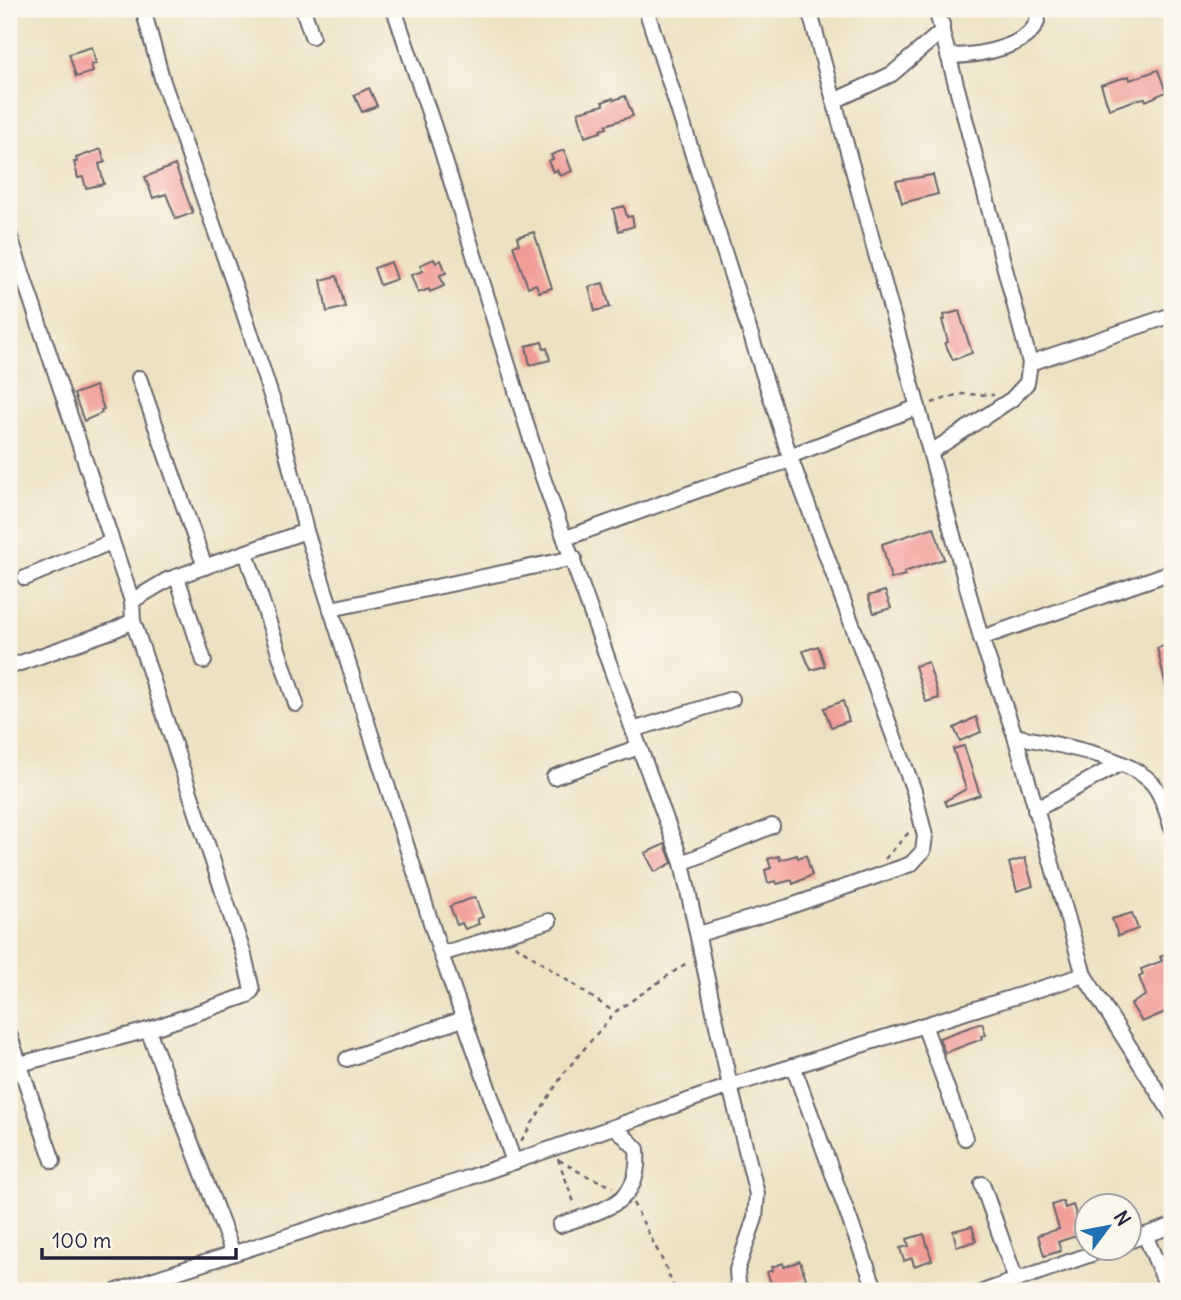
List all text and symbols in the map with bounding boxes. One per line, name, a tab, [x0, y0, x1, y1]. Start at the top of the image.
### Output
north arrow	[1072, 1192, 1142, 1262]
text: N	[1109, 1206, 1136, 1230]
scale bar	[42, 1216, 236, 1260]
text: 100 m	[52, 1227, 111, 1254]

